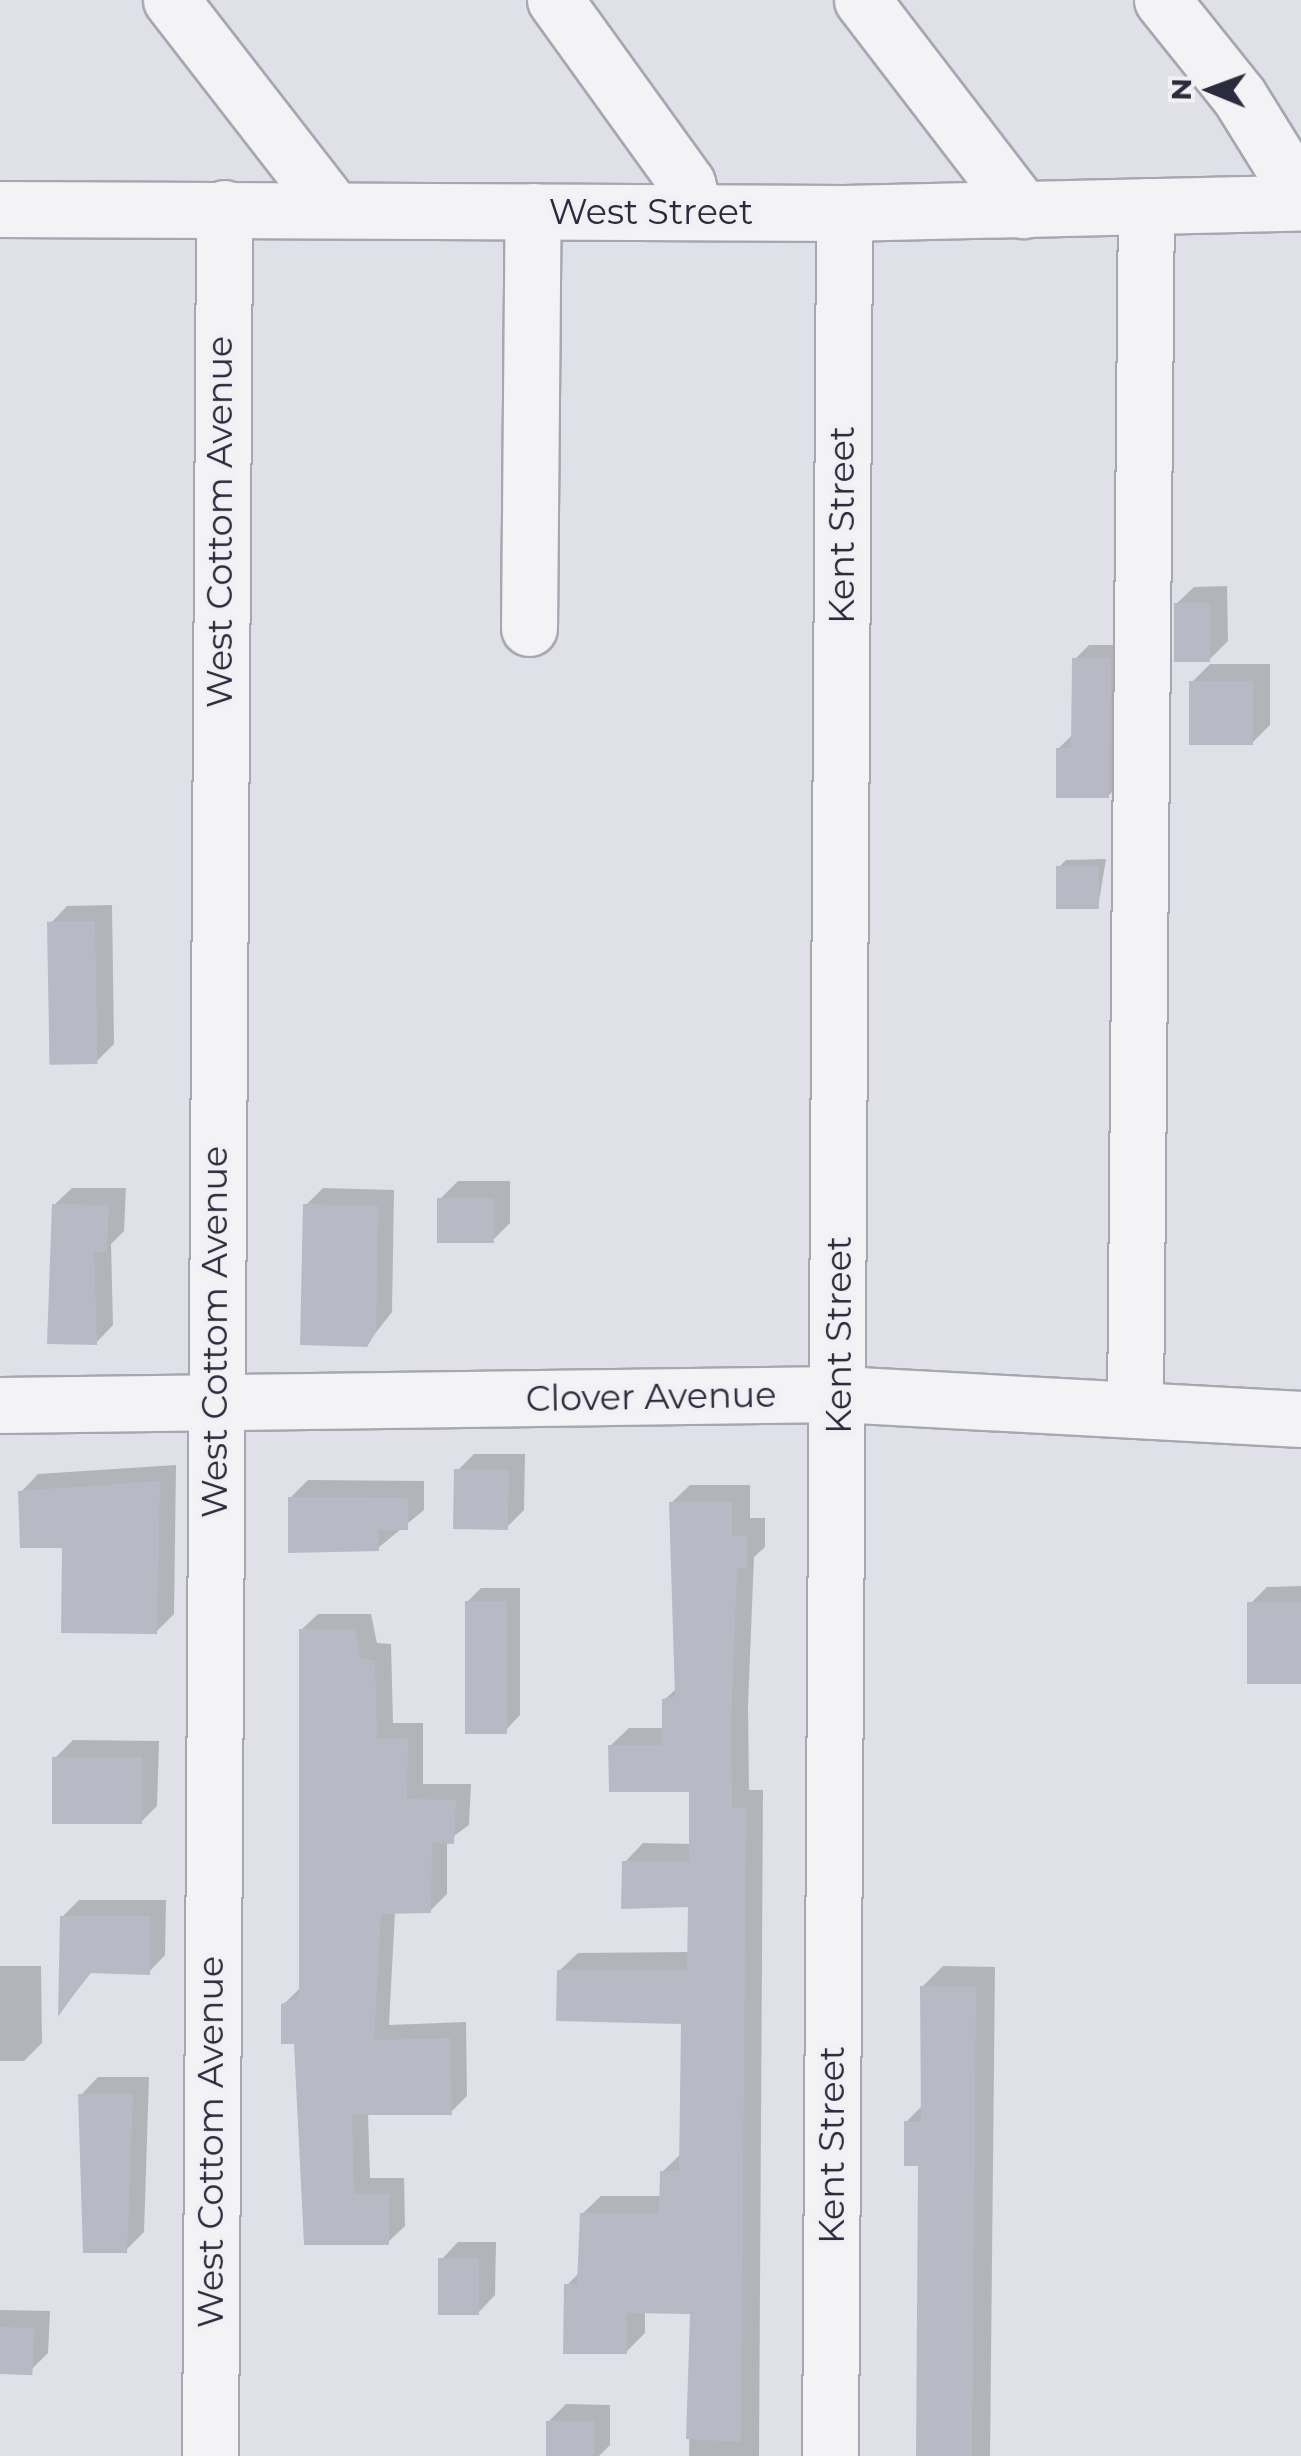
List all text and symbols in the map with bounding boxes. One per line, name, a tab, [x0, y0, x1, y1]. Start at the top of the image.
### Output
north arrow	[1161, 40, 1261, 140]
text: N	[1164, 78, 1198, 101]
street label: West Street	[549, 191, 753, 233]
street label: West Cottom Avenue	[199, 336, 241, 708]
street label: Kent Street	[821, 426, 863, 624]
street label: West Cottom Avenue	[194, 1146, 236, 1518]
street label: Kent Street	[818, 1236, 860, 1434]
street label: Clover Avenue	[525, 1374, 777, 1420]
street label: West Cottom Avenue	[190, 1956, 232, 2328]
street label: Kent Street	[811, 2046, 853, 2244]

